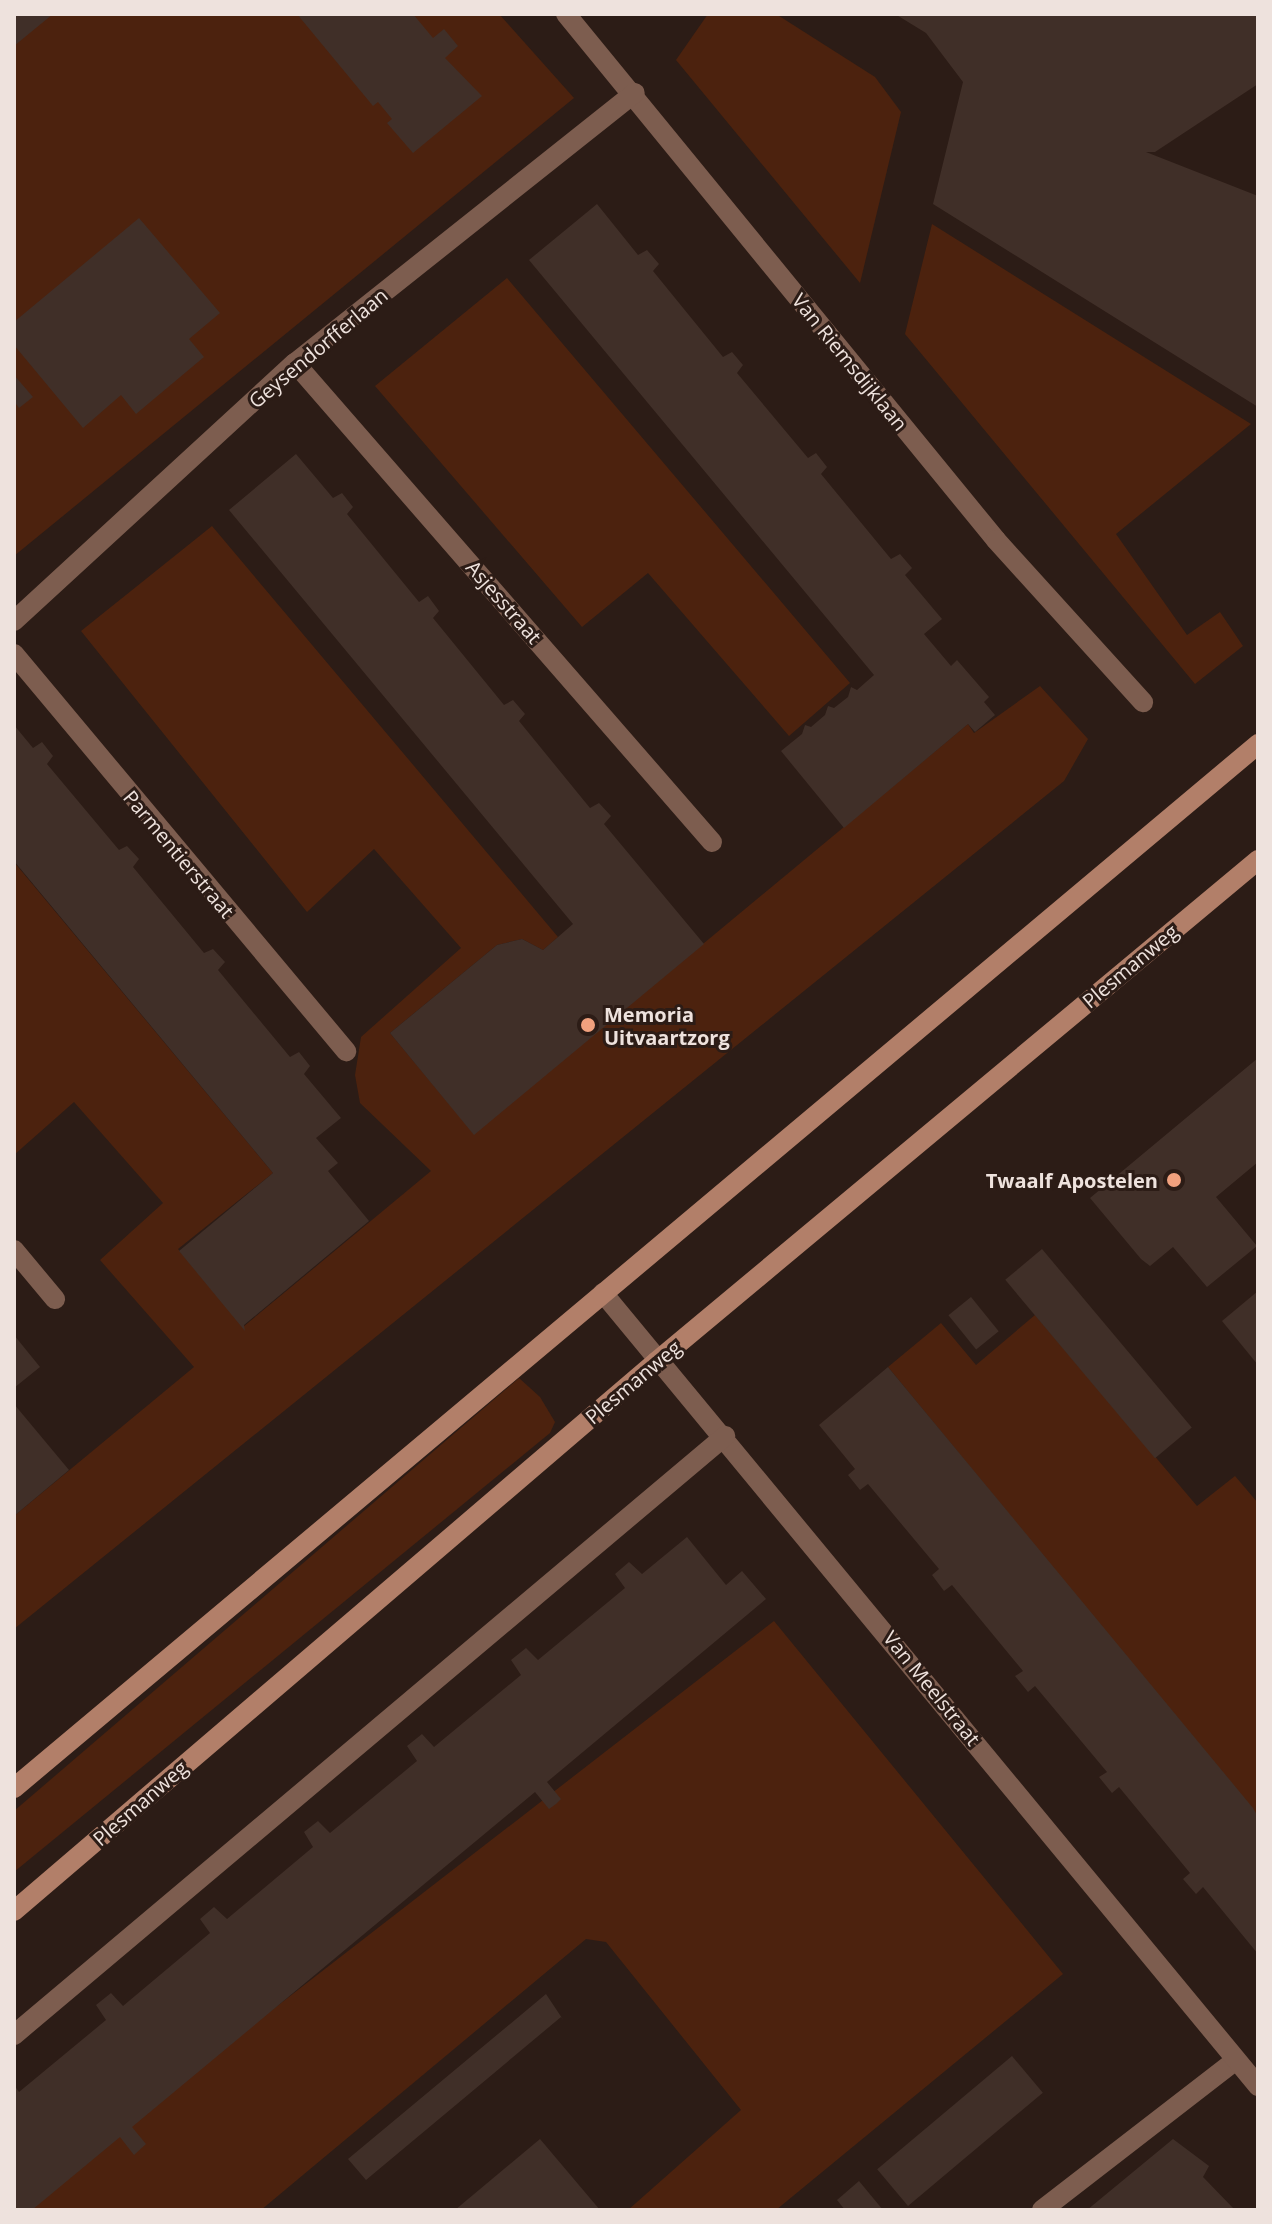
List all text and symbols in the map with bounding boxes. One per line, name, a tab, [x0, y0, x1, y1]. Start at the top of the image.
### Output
street label: Geysendorfferlaan	[244, 283, 392, 413]
street label: Van Riemsdijklaan	[787, 289, 913, 435]
street label: Asjesstraat	[461, 556, 547, 648]
street label: Parmentierstraat	[119, 785, 239, 923]
street label: Plesmanweg	[1077, 919, 1183, 1013]
place label: Memoria Uitvaartzorg	[604, 1002, 730, 1049]
marker: Memoria Uitvaartzorg	[579, 1016, 597, 1034]
place label: Twaalf Apostelen	[986, 1168, 1158, 1192]
marker: Twaalf Apostelen	[1165, 1171, 1183, 1189]
street label: Plesmanweg	[580, 1335, 686, 1429]
street label: Van Meelstraat	[879, 1626, 985, 1750]
street label: Plesmanweg	[88, 1755, 192, 1851]

